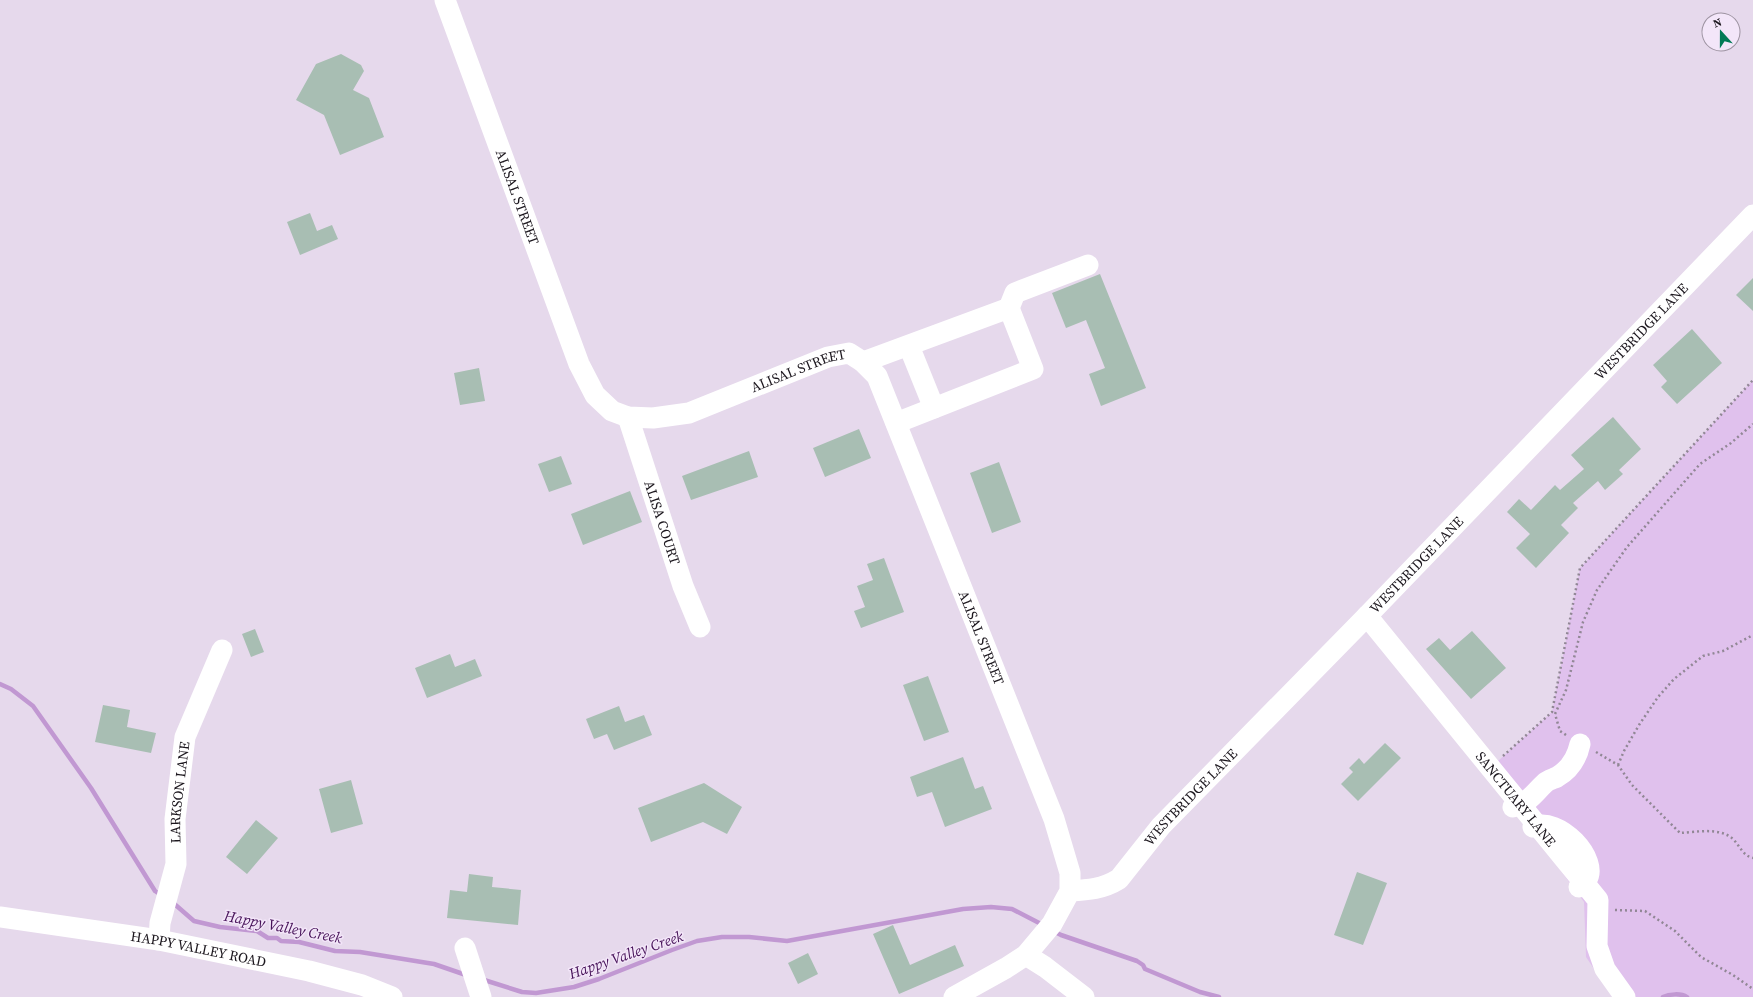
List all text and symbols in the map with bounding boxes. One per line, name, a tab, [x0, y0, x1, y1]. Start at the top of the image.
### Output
north arrow	[1701, 12, 1741, 52]
text: N	[1711, 15, 1724, 32]
street label: ALISAL STREET	[491, 147, 544, 248]
street label: WESTBRIDGE LANE	[1590, 278, 1692, 384]
street label: ALISAL STREET	[748, 344, 848, 397]
street label: ALISA COURT	[639, 478, 686, 568]
street label: WESTBRIDGE LANE	[1365, 512, 1468, 618]
street label: ALISAL STREET	[954, 587, 1010, 688]
street label: LARKSON LANE	[165, 740, 194, 844]
street label: WESTBRIDGE LANE	[1139, 744, 1242, 850]
street label: SANCTUARY LANE	[1471, 747, 1561, 851]
water label: Happy Valley Creek	[221, 905, 345, 948]
water label: Happy Valley Creek	[565, 925, 687, 984]
street label: HAPPY VALLEY ROAD	[129, 926, 268, 972]

